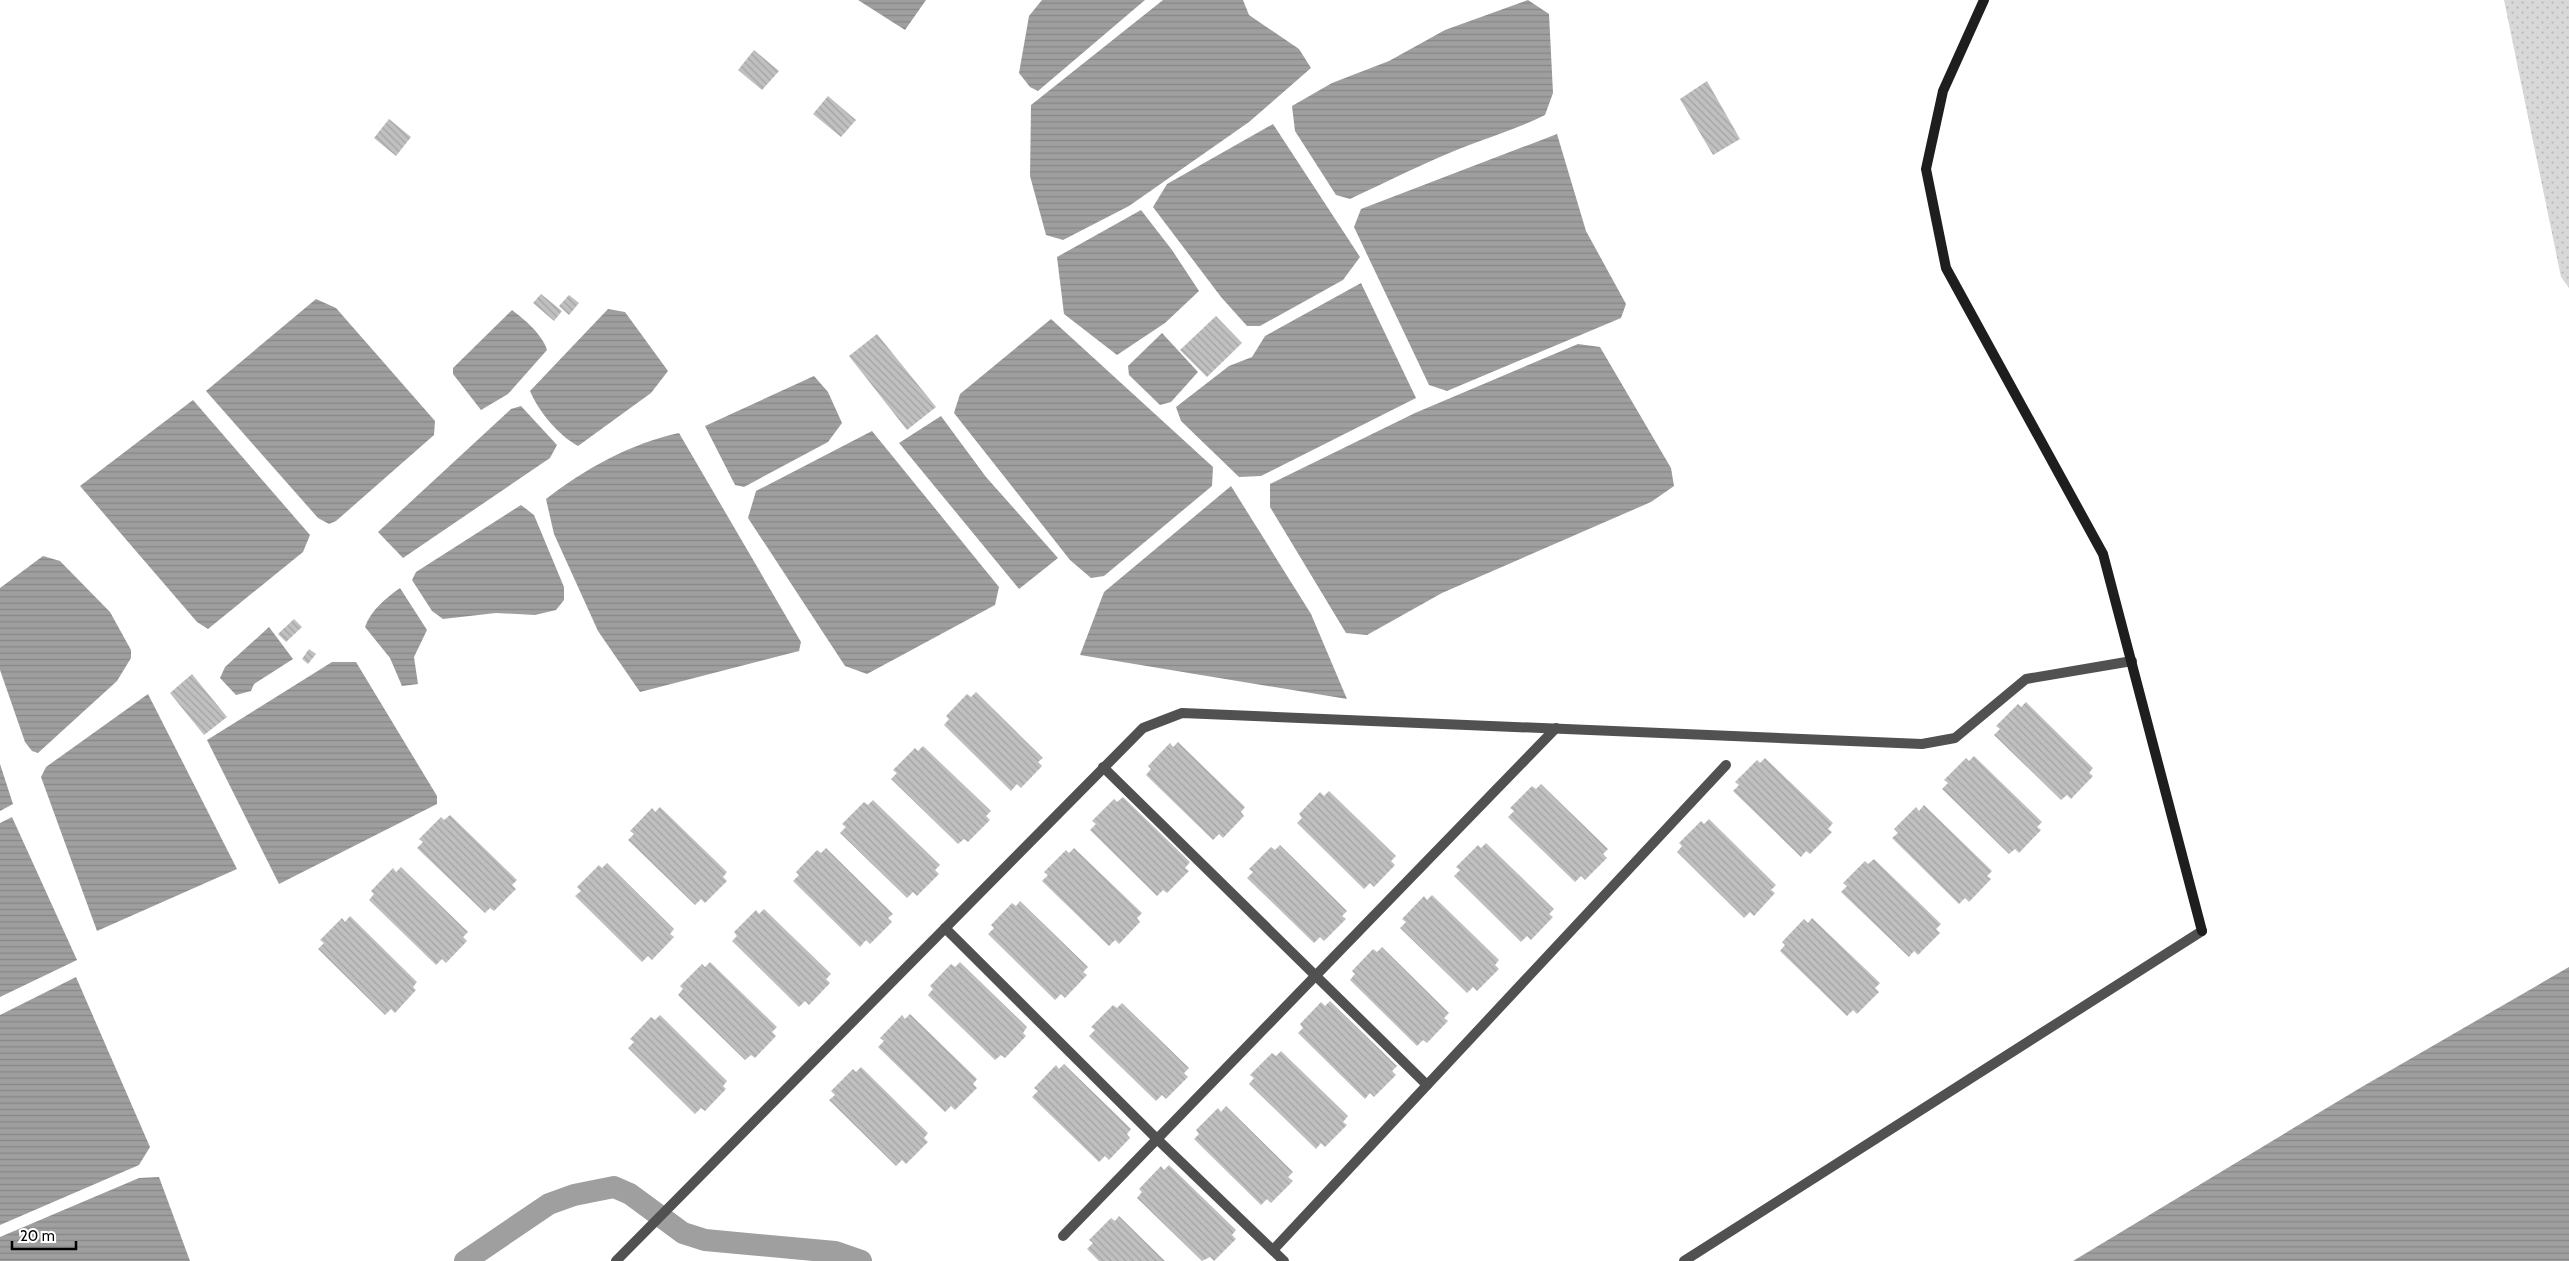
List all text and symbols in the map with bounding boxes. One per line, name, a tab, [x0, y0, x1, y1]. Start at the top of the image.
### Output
scale bar	[12, 1218, 76, 1250]
text: 20 m	[20, 1227, 55, 1245]

